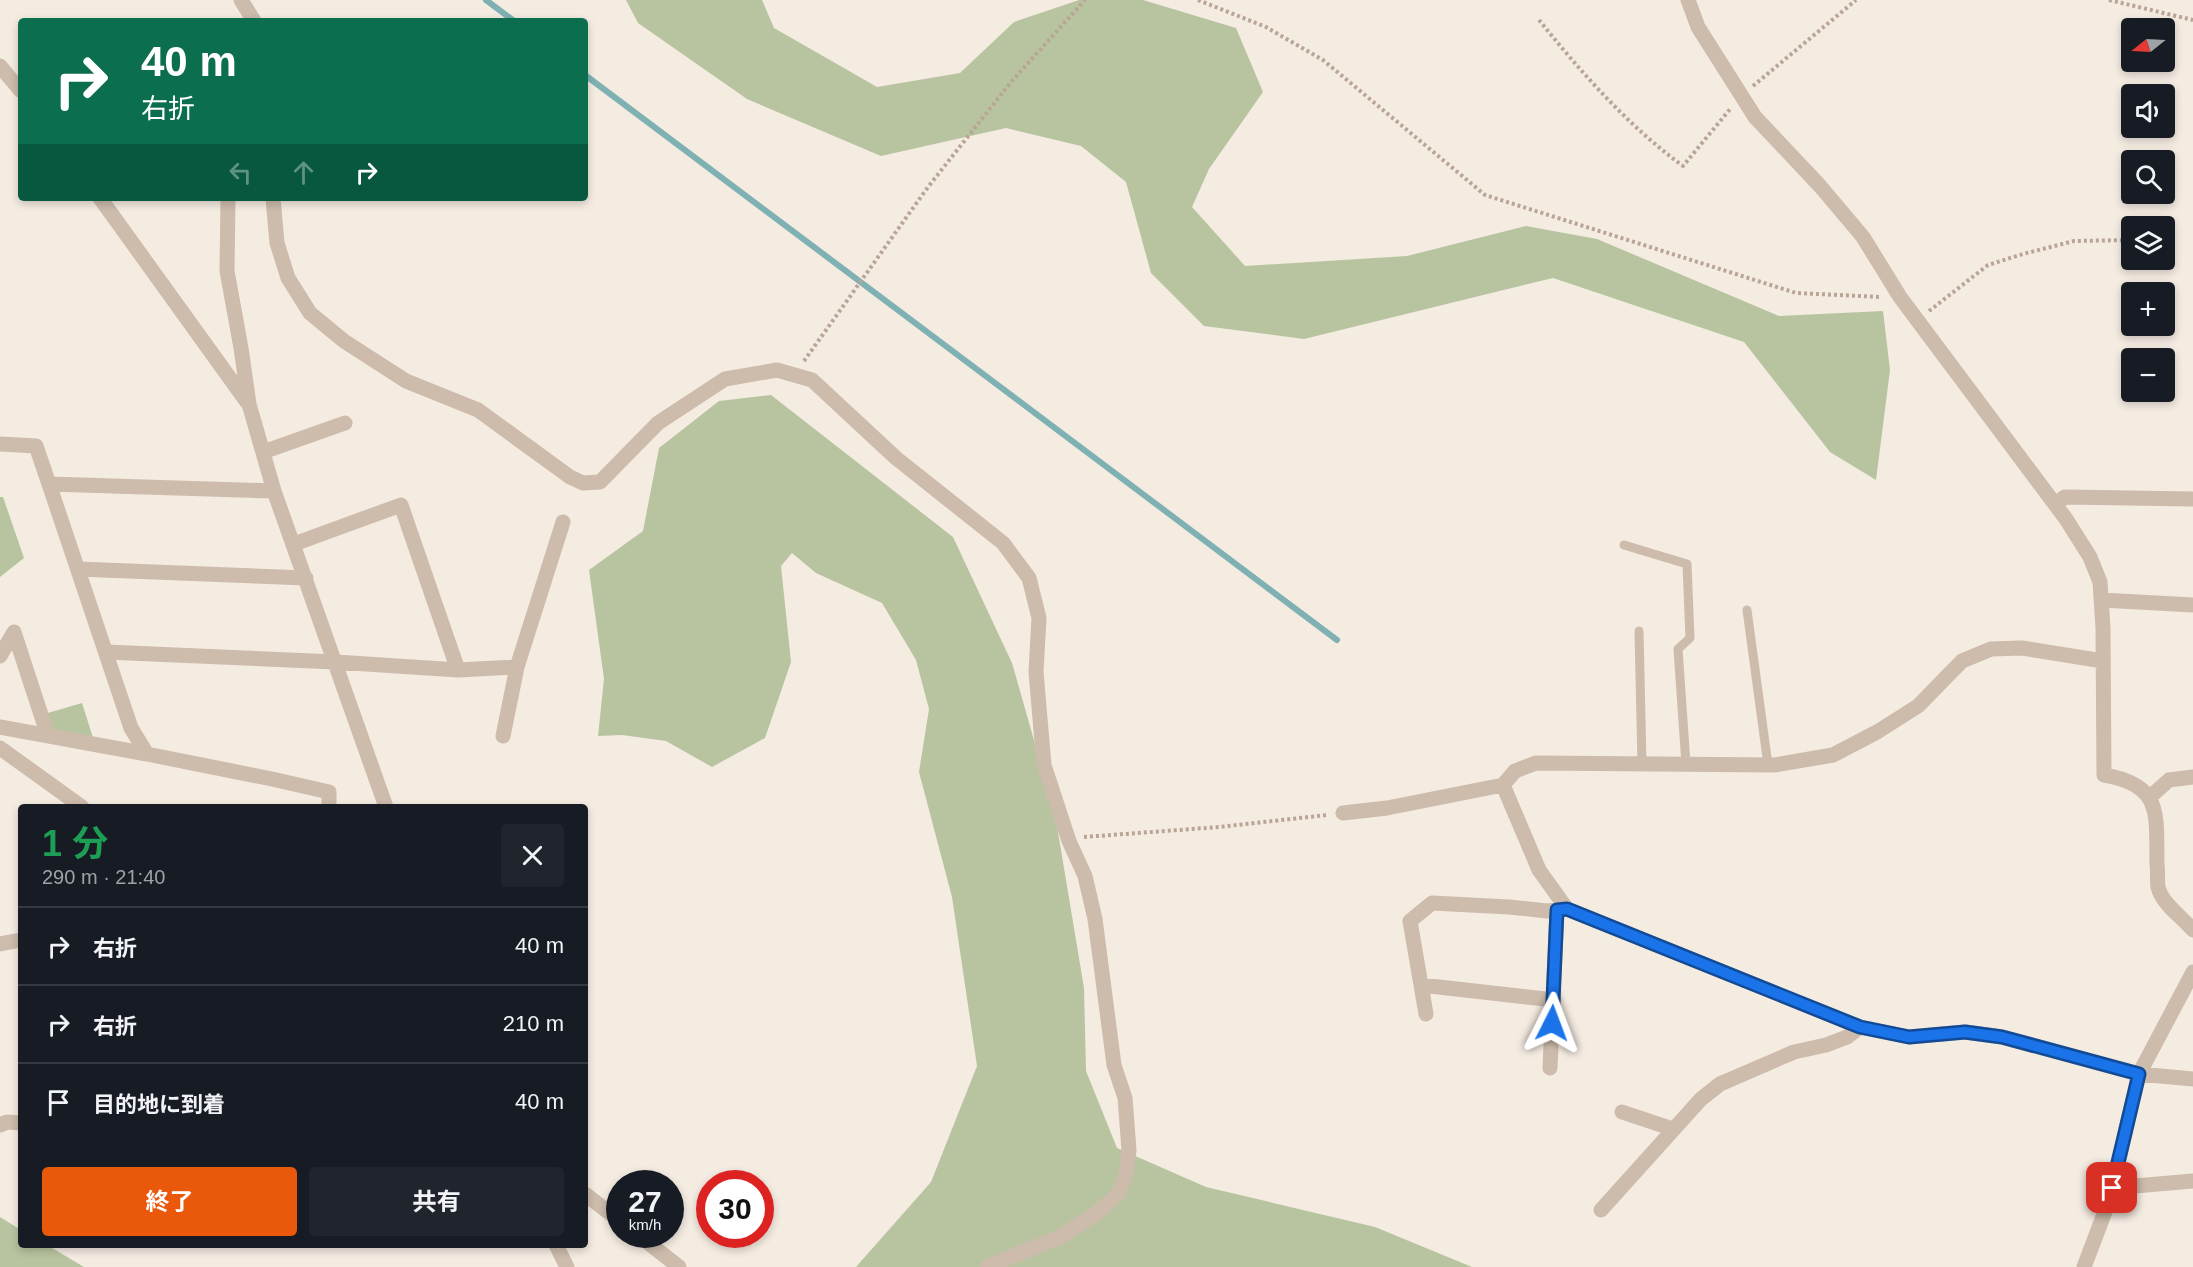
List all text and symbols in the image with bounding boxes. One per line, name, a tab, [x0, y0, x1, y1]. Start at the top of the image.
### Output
north arrow	[2121, 18, 2175, 72]
map controls	[2121, 18, 2175, 402]
text: 40 m	[141, 38, 237, 85]
icon: right	[42, 42, 120, 120]
button: sound	[2121, 84, 2175, 138]
text: 右折	[141, 94, 195, 124]
button: search	[2121, 150, 2175, 204]
icon: left	[224, 156, 257, 189]
icon: ahead	[287, 156, 320, 189]
icon: right	[350, 156, 383, 189]
button: layers	[2121, 216, 2175, 270]
button: +	[2121, 282, 2175, 336]
button: −	[2121, 348, 2175, 402]
text: 1 分	[42, 823, 108, 864]
button: close	[501, 824, 564, 887]
text: 290 m · 21:40	[42, 866, 165, 888]
icon: right	[42, 930, 75, 963]
text: 40 m	[515, 933, 564, 958]
text: 右折	[93, 936, 137, 961]
position arrow	[1520, 991, 1584, 1055]
icon: right	[42, 1008, 75, 1041]
text: 210 m	[503, 1011, 564, 1036]
text: 右折	[93, 1014, 137, 1039]
icon: arrive	[42, 1086, 75, 1119]
text: 40 m	[515, 1089, 564, 1114]
text: 目的地に到着	[93, 1092, 225, 1117]
pin	[2086, 1162, 2137, 1213]
button: 終了	[42, 1167, 297, 1236]
button: 共有	[309, 1167, 564, 1236]
speed limit sign: 30	[696, 1170, 774, 1248]
icon: arrive	[2095, 1171, 2128, 1204]
text: 27	[628, 1185, 662, 1218]
text: km/h	[629, 1216, 661, 1233]

